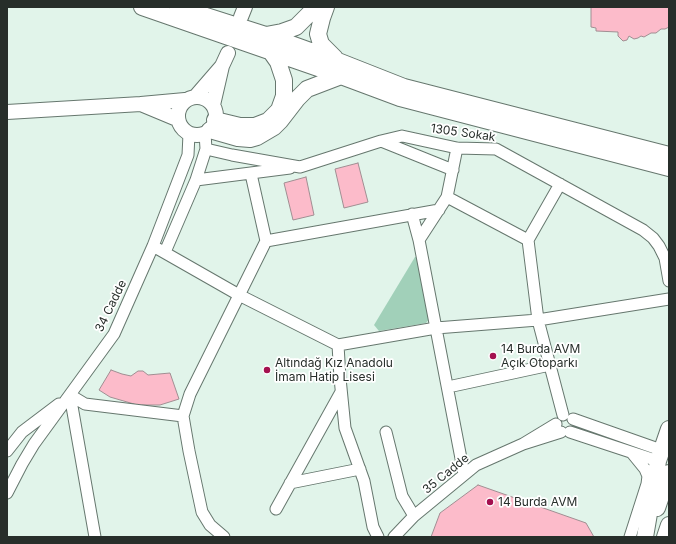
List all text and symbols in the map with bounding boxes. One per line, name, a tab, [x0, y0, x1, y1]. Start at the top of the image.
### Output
street label: 1305 Sokak	[430, 121, 496, 145]
street label: 34 Cadde	[92, 278, 130, 334]
place label: 14 Burda AVM Açık Otoparkı	[501, 342, 580, 370]
marker: 14 Burda AVM Açık Otoparkı	[488, 351, 498, 361]
place label: Altındağ Kız Anadolu İmam Hatip Lisesi	[275, 356, 393, 384]
marker: Altındağ Kız Anadolu İmam Hatip Lisesi	[262, 365, 272, 375]
street label: 35 Cadde	[420, 451, 472, 497]
place label: 14 Burda AVM	[498, 495, 577, 509]
marker: 14 Burda AVM	[485, 497, 495, 507]

